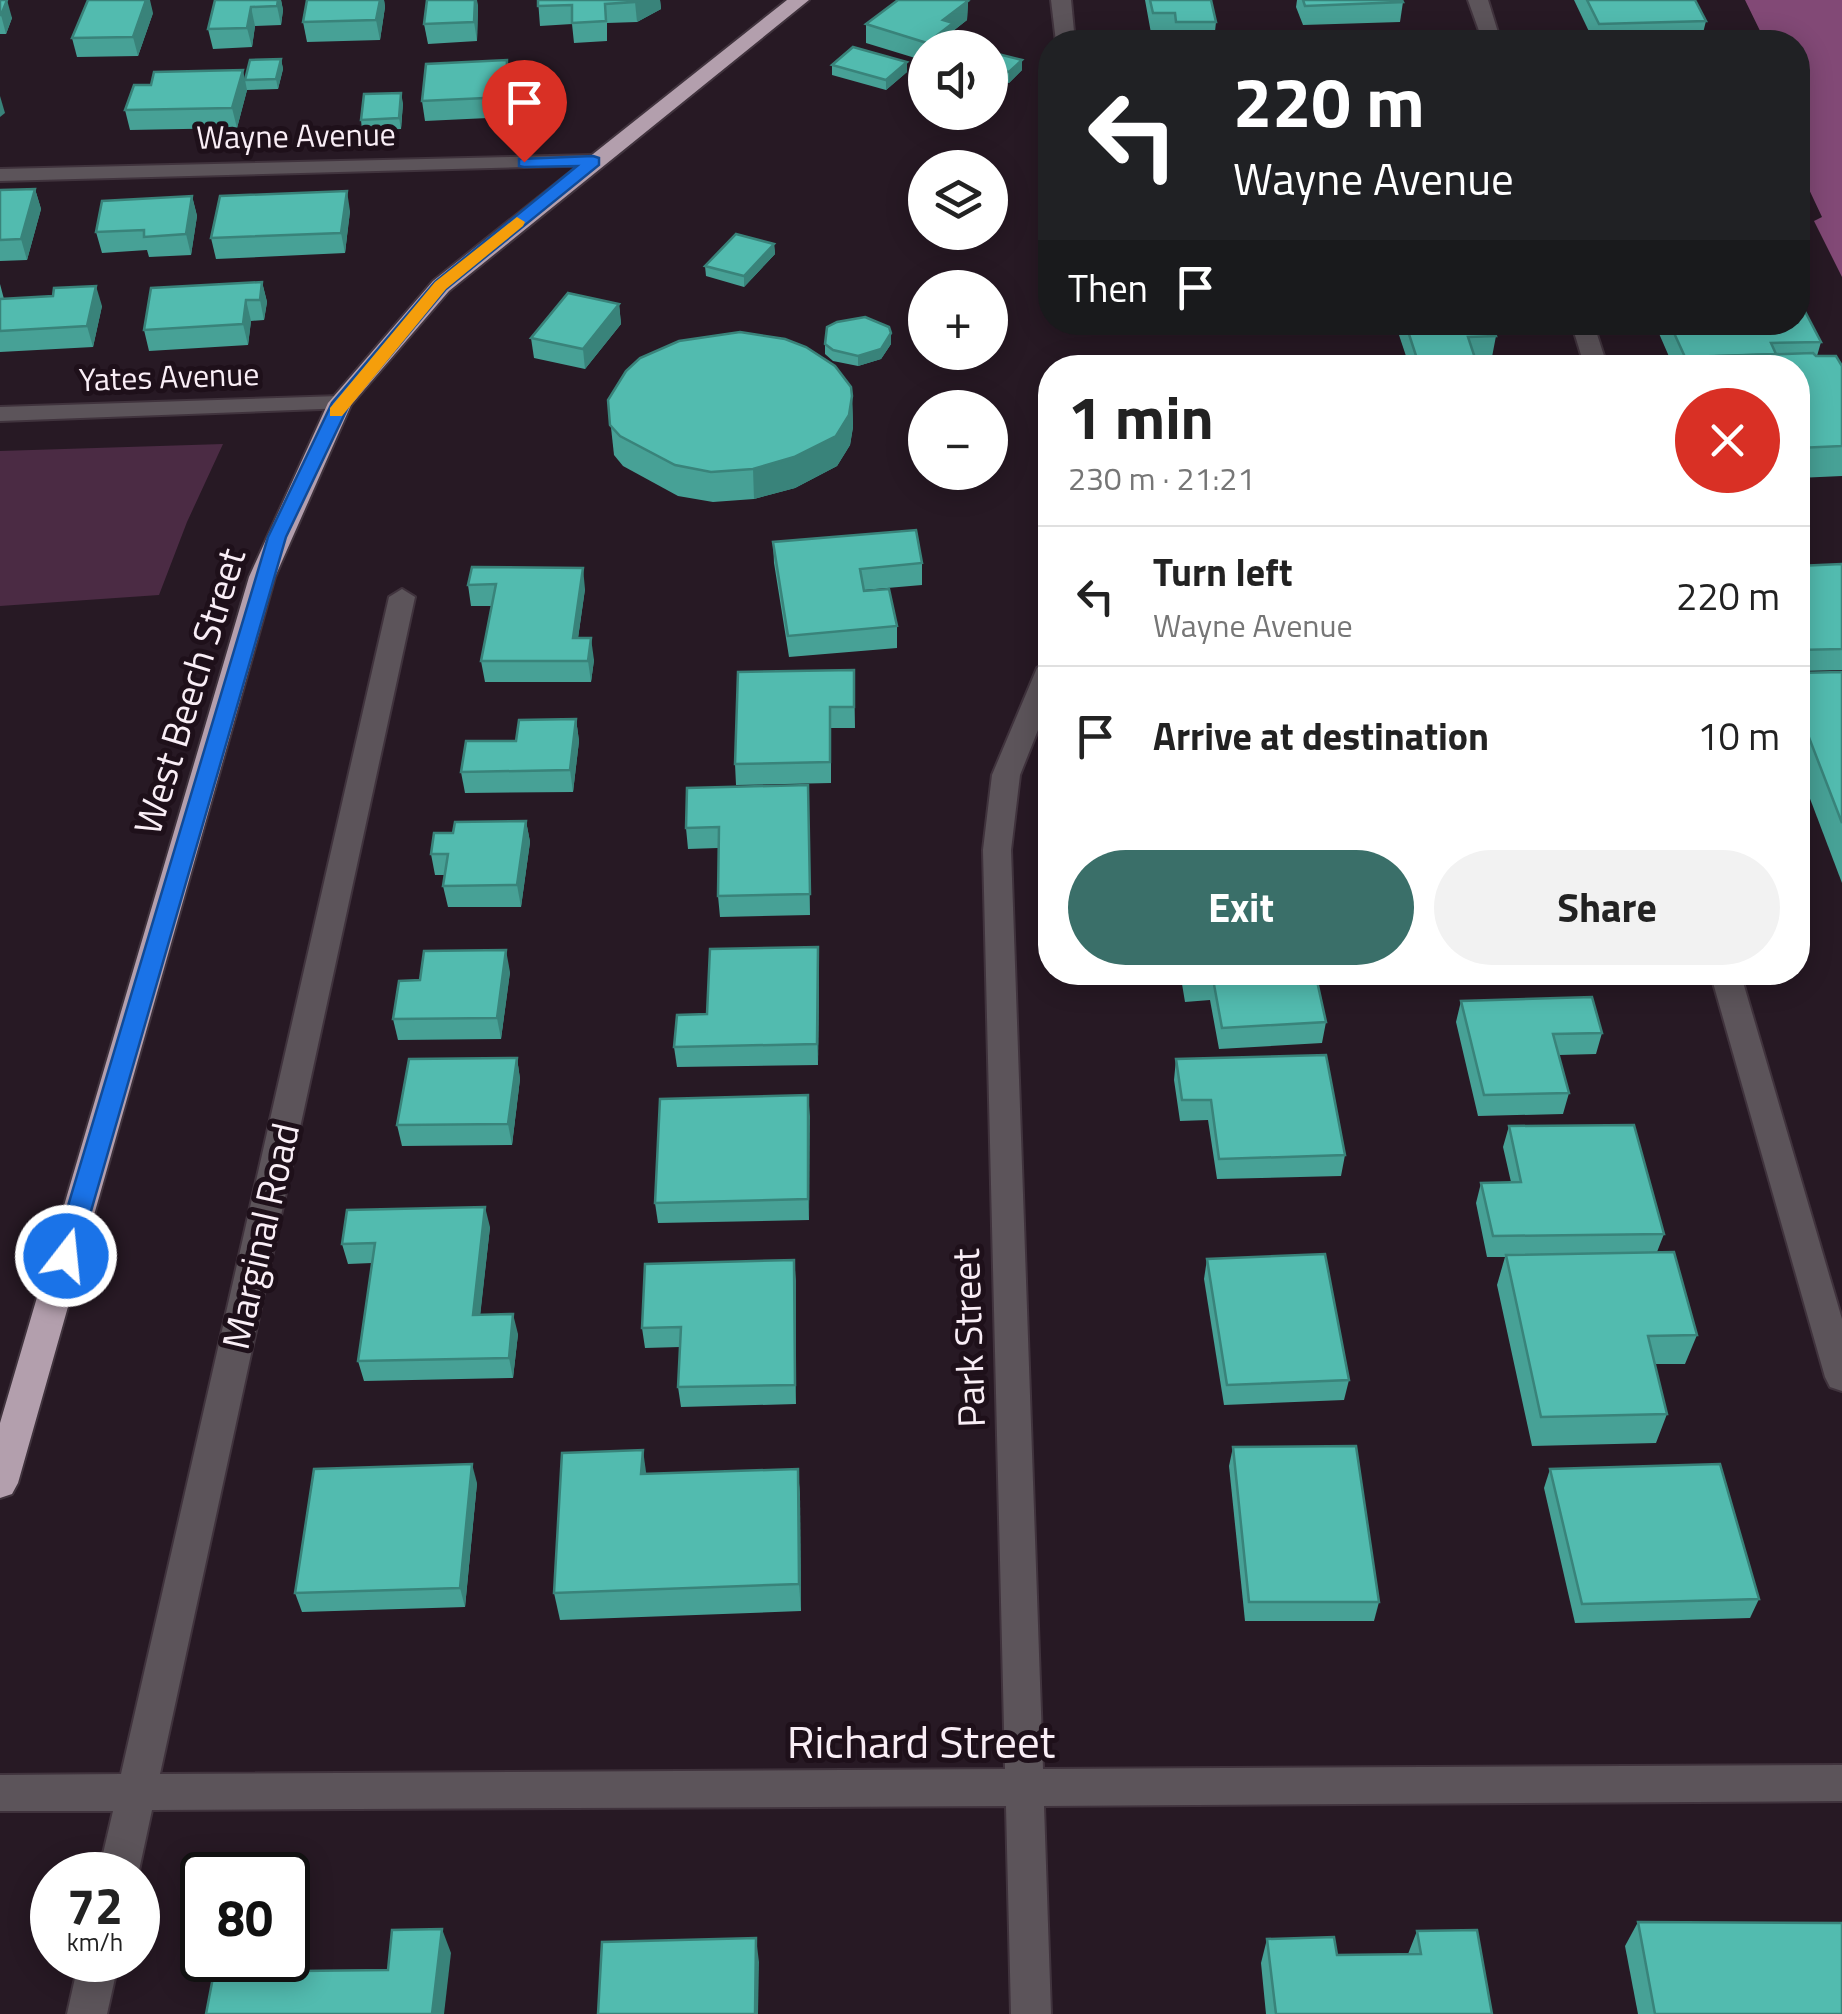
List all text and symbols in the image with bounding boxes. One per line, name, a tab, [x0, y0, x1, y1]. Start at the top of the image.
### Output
map controls	[908, 30, 1008, 490]
button: sound	[908, 30, 1008, 130]
text: 220 m	[1233, 48, 1425, 154]
pin	[482, 60, 567, 163]
icon: left	[1068, 70, 1198, 200]
icon: arrive	[497, 75, 552, 130]
street label: Wayne Avenue	[196, 109, 396, 161]
text: Wayne Avenue	[1233, 144, 1514, 212]
button: layers	[908, 150, 1008, 250]
text: Then	[1068, 259, 1148, 317]
icon: arrive	[1168, 260, 1223, 315]
button: +	[908, 270, 1008, 370]
street label: Yates Avenue	[78, 349, 260, 403]
text: 1 min	[1068, 371, 1214, 462]
button: close	[1675, 388, 1780, 493]
button: −	[908, 390, 1008, 490]
text: 230 m · 21:21	[1068, 454, 1255, 502]
street label: West Beech Street	[118, 541, 260, 841]
text: Turn left	[1153, 543, 1293, 601]
text: 220 m	[1676, 567, 1780, 625]
icon: left	[1068, 569, 1123, 624]
text: Wayne Avenue	[1153, 601, 1353, 649]
text: Arrive at destination	[1153, 707, 1489, 765]
text: 10 m	[1697, 707, 1780, 765]
icon: arrive	[1068, 709, 1123, 764]
button: Exit	[1068, 850, 1414, 965]
button: Share	[1434, 850, 1780, 965]
street label: Marginal Road	[206, 1117, 314, 1355]
position arrow	[14, 1204, 118, 1308]
street label: Park Street	[936, 1248, 1000, 1428]
street label: Richard Street	[787, 1707, 1056, 1775]
speed limit sign: 80	[180, 1852, 310, 1982]
text: 72	[67, 1867, 123, 1943]
text: km/h	[67, 1923, 123, 1961]

